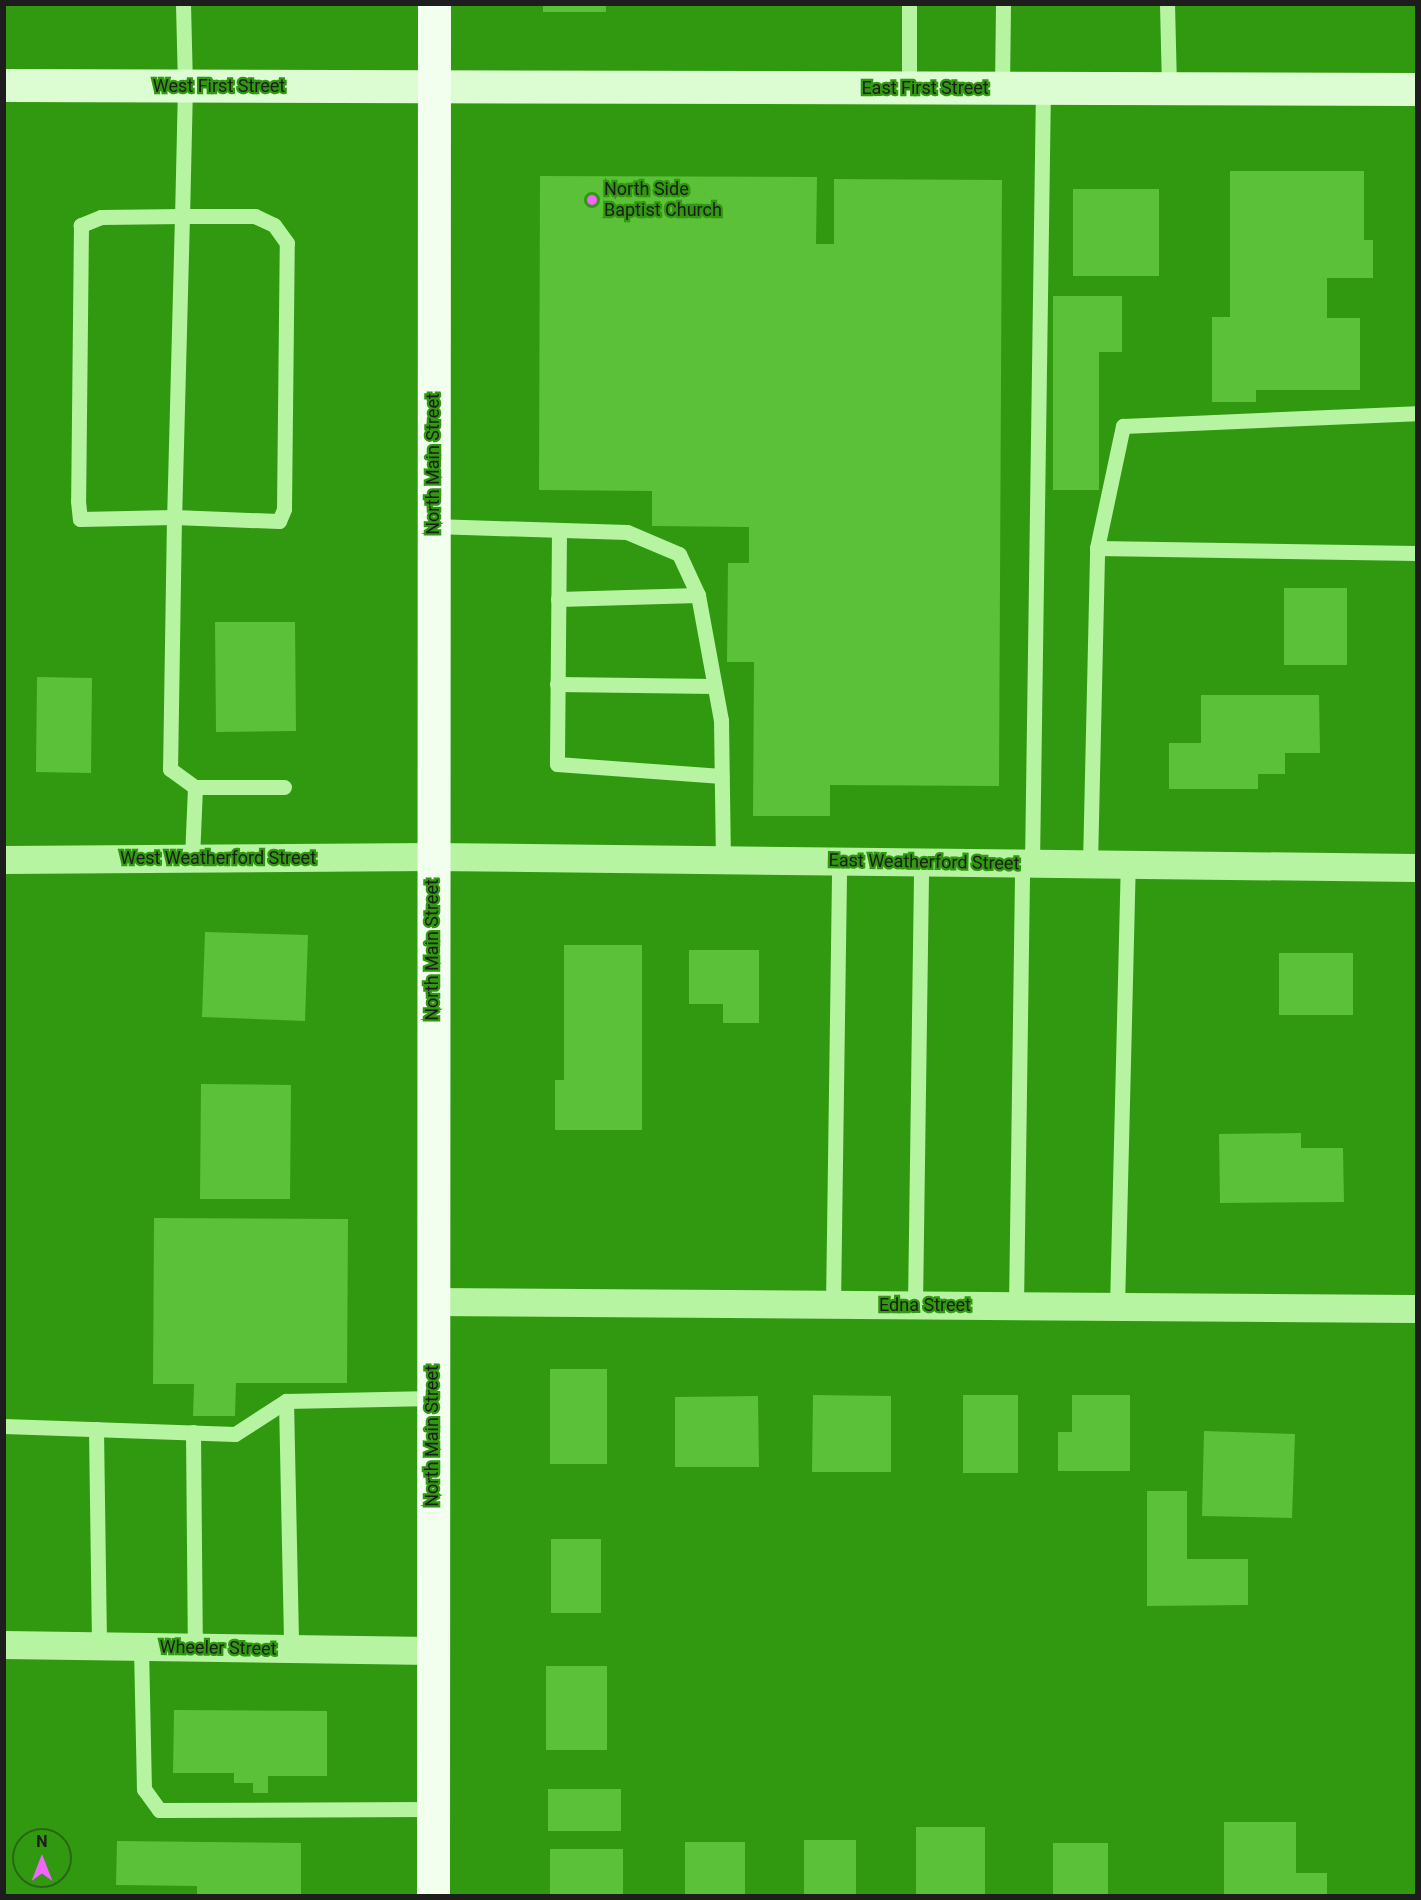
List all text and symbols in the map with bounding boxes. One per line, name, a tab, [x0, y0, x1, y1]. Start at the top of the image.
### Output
street label: West First Street	[153, 75, 285, 97]
street label: East First Street	[861, 77, 989, 99]
place label: North Side Baptist Church	[604, 179, 722, 222]
marker: North Side Baptist Church	[585, 193, 599, 207]
street label: North Main Street	[422, 393, 444, 535]
street label: West Weatherford Street	[120, 847, 316, 869]
street label: East Weatherford Street	[828, 850, 1020, 874]
street label: North Main Street	[421, 879, 443, 1021]
street label: Edna Street	[879, 1294, 971, 1316]
street label: North Main Street	[421, 1365, 443, 1507]
street label: Wheeler Street	[159, 1636, 277, 1660]
north arrow	[12, 1828, 72, 1888]
text: N	[36, 1832, 48, 1851]

